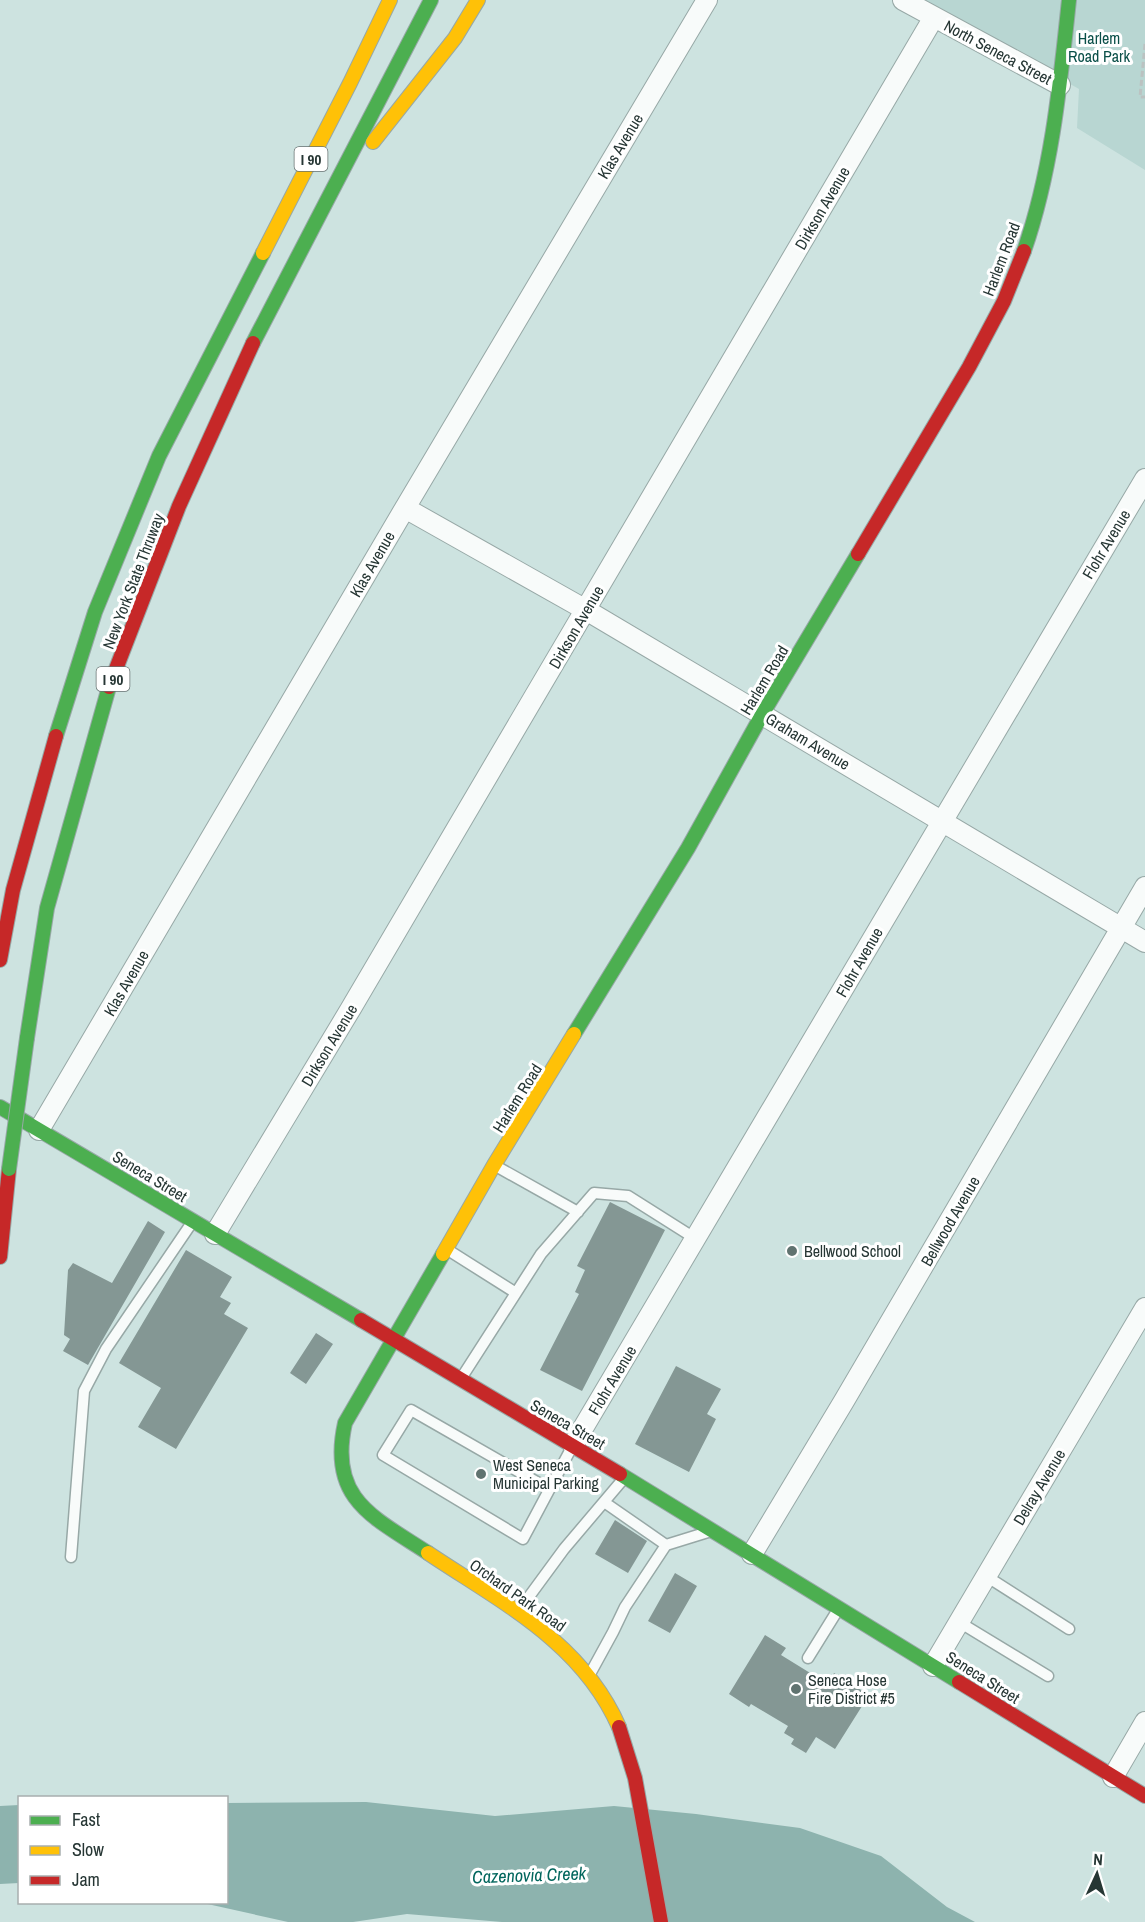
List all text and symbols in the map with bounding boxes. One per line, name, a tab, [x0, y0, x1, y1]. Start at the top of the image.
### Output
street label: North Seneca Street	[940, 14, 1056, 90]
park label: Harlem Road Park	[1068, 27, 1130, 67]
street label: Klas Avenue	[592, 109, 648, 183]
road number: I 90	[294, 147, 328, 171]
street label: Dirkson Avenue	[789, 162, 855, 254]
street label: Harlem Road	[977, 219, 1025, 299]
street label: Flohr Avenue	[1077, 505, 1135, 583]
street label: New York State Thruway	[97, 510, 169, 652]
street label: Klas Avenue	[344, 527, 400, 601]
street label: Dirkson Avenue	[543, 581, 609, 673]
street label: Harlem Road	[735, 641, 793, 719]
road number: I 90	[96, 667, 130, 691]
street label: Graham Avenue	[762, 707, 854, 775]
street label: Flohr Avenue	[830, 923, 888, 1001]
street label: Klas Avenue	[98, 946, 154, 1020]
street label: Dirkson Avenue	[296, 1000, 362, 1090]
street label: Harlem Road	[487, 1059, 547, 1137]
street label: Seneca Street	[109, 1145, 192, 1207]
street label: Bellwood Avenue	[915, 1172, 985, 1270]
place label: Bellwood School	[804, 1240, 901, 1262]
marker: Bellwood School	[785, 1244, 799, 1258]
street label: Flohr Avenue	[583, 1341, 641, 1419]
street label: Seneca Street	[526, 1394, 610, 1454]
street label: Delray Avenue	[1008, 1445, 1070, 1529]
place label: West Seneca Municipal Parking	[493, 1454, 599, 1494]
marker: West Seneca Municipal Parking	[474, 1467, 488, 1481]
street label: Orchard Park Road	[465, 1554, 571, 1636]
street label: Seneca Street	[942, 1646, 1024, 1709]
place label: Seneca Hose Fire District #5	[808, 1669, 895, 1709]
marker: Seneca Hose Fire District #5	[789, 1682, 803, 1696]
legend	[18, 1796, 228, 1904]
text: Fast	[72, 1807, 100, 1832]
text: Slow	[72, 1837, 104, 1862]
north arrow	[1067, 1844, 1127, 1904]
text: N	[1093, 1848, 1104, 1870]
water label: Cazenovia Creek	[472, 1860, 587, 1889]
text: Jam	[72, 1867, 100, 1892]

